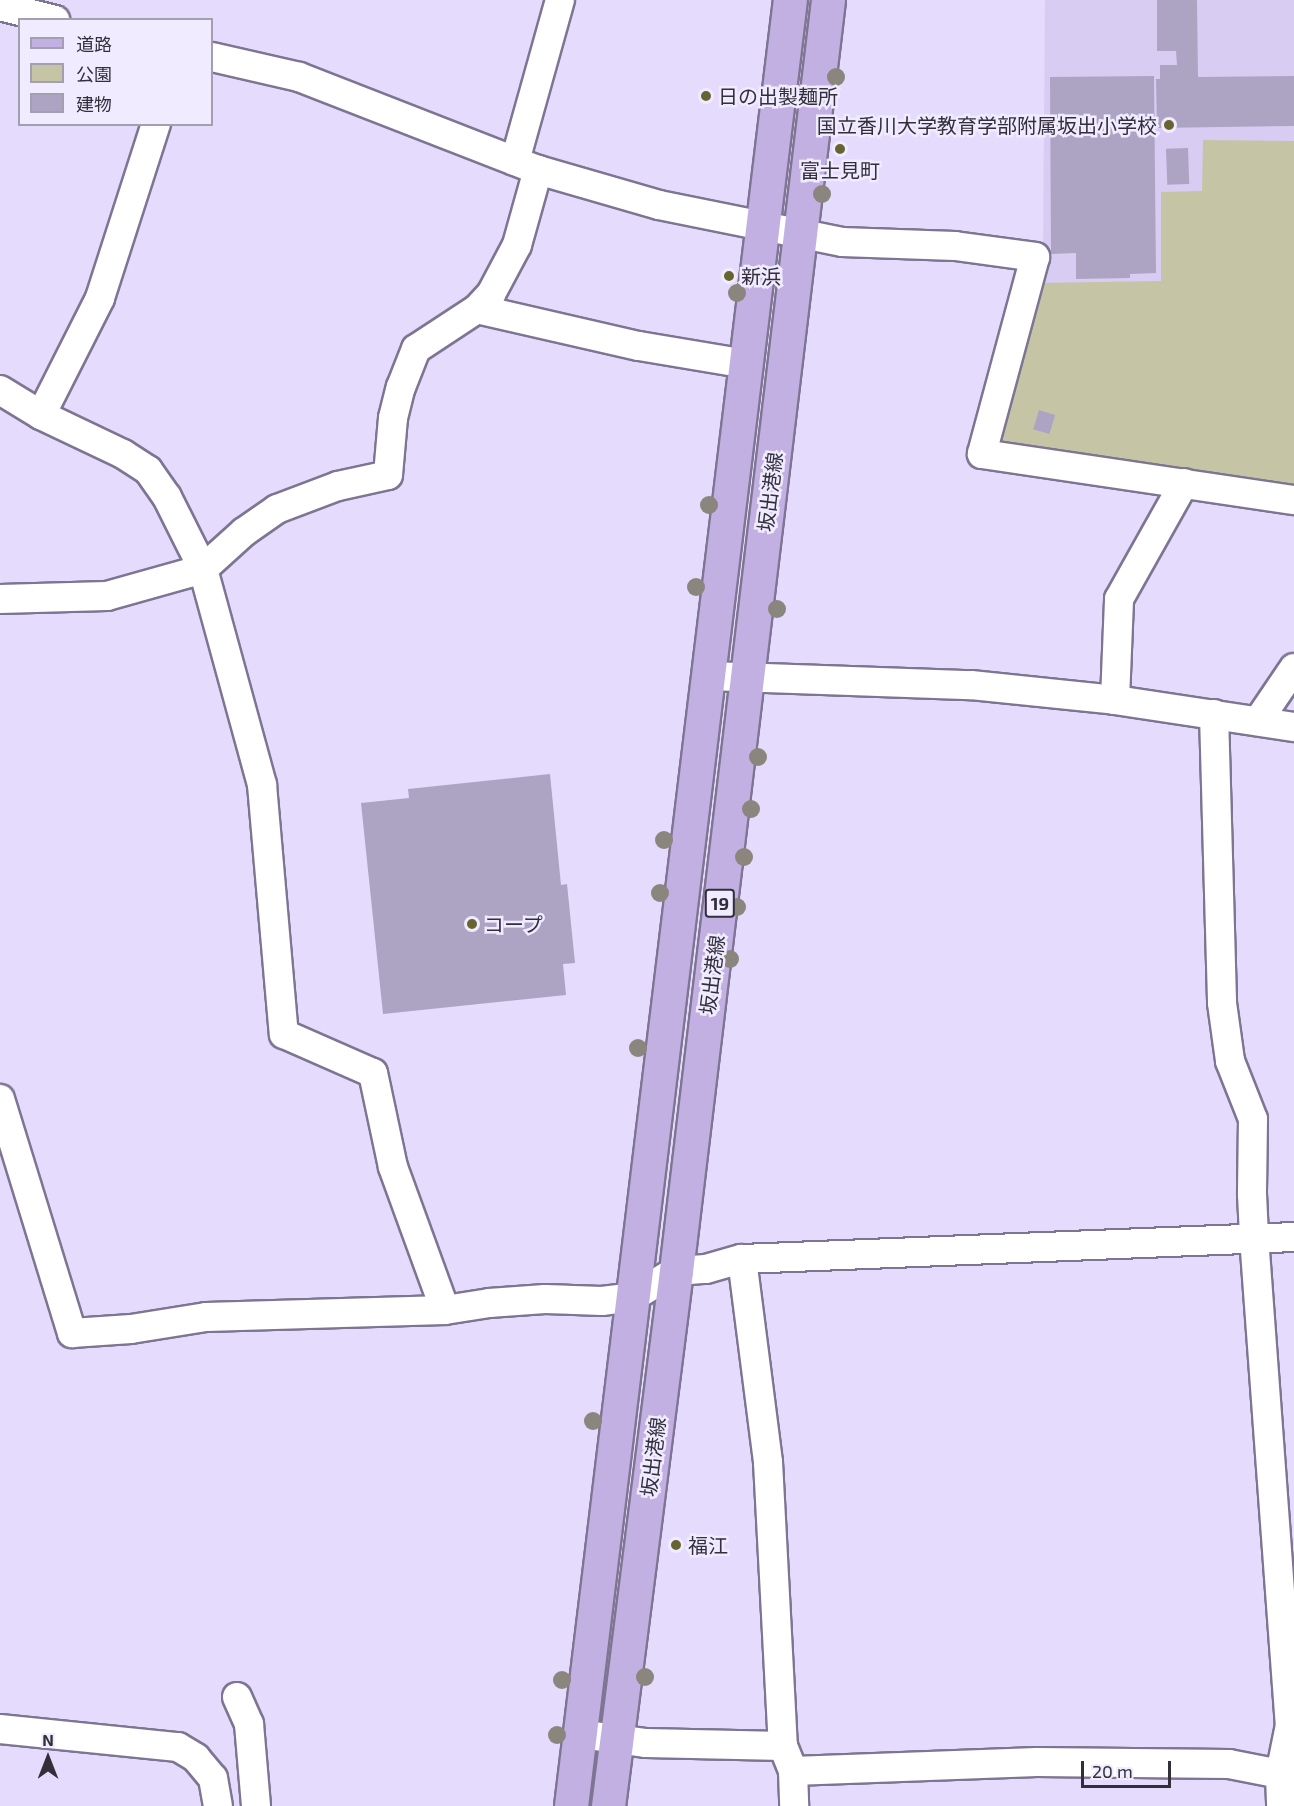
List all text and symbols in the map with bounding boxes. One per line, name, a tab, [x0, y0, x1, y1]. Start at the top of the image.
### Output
legend	[18, 18, 213, 126]
text: 道路	[76, 33, 112, 55]
text: 公園	[76, 63, 112, 85]
place label: 日の出製麺所	[718, 84, 838, 108]
marker: 日の出製麺所	[699, 89, 713, 103]
text: 建物	[76, 93, 112, 115]
place label: 国立香川大学教育学部附属坂出小学校	[817, 113, 1157, 137]
marker: 国立香川大学教育学部附属坂出小学校	[1162, 118, 1176, 132]
marker: 富士見町	[833, 142, 847, 156]
place label: 富士見町	[800, 158, 880, 182]
place label: 新浜	[741, 264, 781, 288]
marker: 新浜	[722, 269, 736, 283]
street label: 坂出港線	[753, 451, 787, 533]
road number: 19	[704, 888, 736, 918]
place label: コープ	[484, 912, 544, 936]
marker: コープ	[465, 917, 479, 931]
street label: 坂出港線	[695, 934, 729, 1016]
street label: 坂出港線	[636, 1416, 670, 1498]
place label: 福江	[688, 1533, 728, 1557]
marker: 福江	[669, 1538, 683, 1552]
north arrow	[18, 1728, 78, 1788]
text: N	[42, 1730, 54, 1749]
scale bar	[1084, 1749, 1174, 1787]
text: 20 m	[1092, 1760, 1133, 1782]

